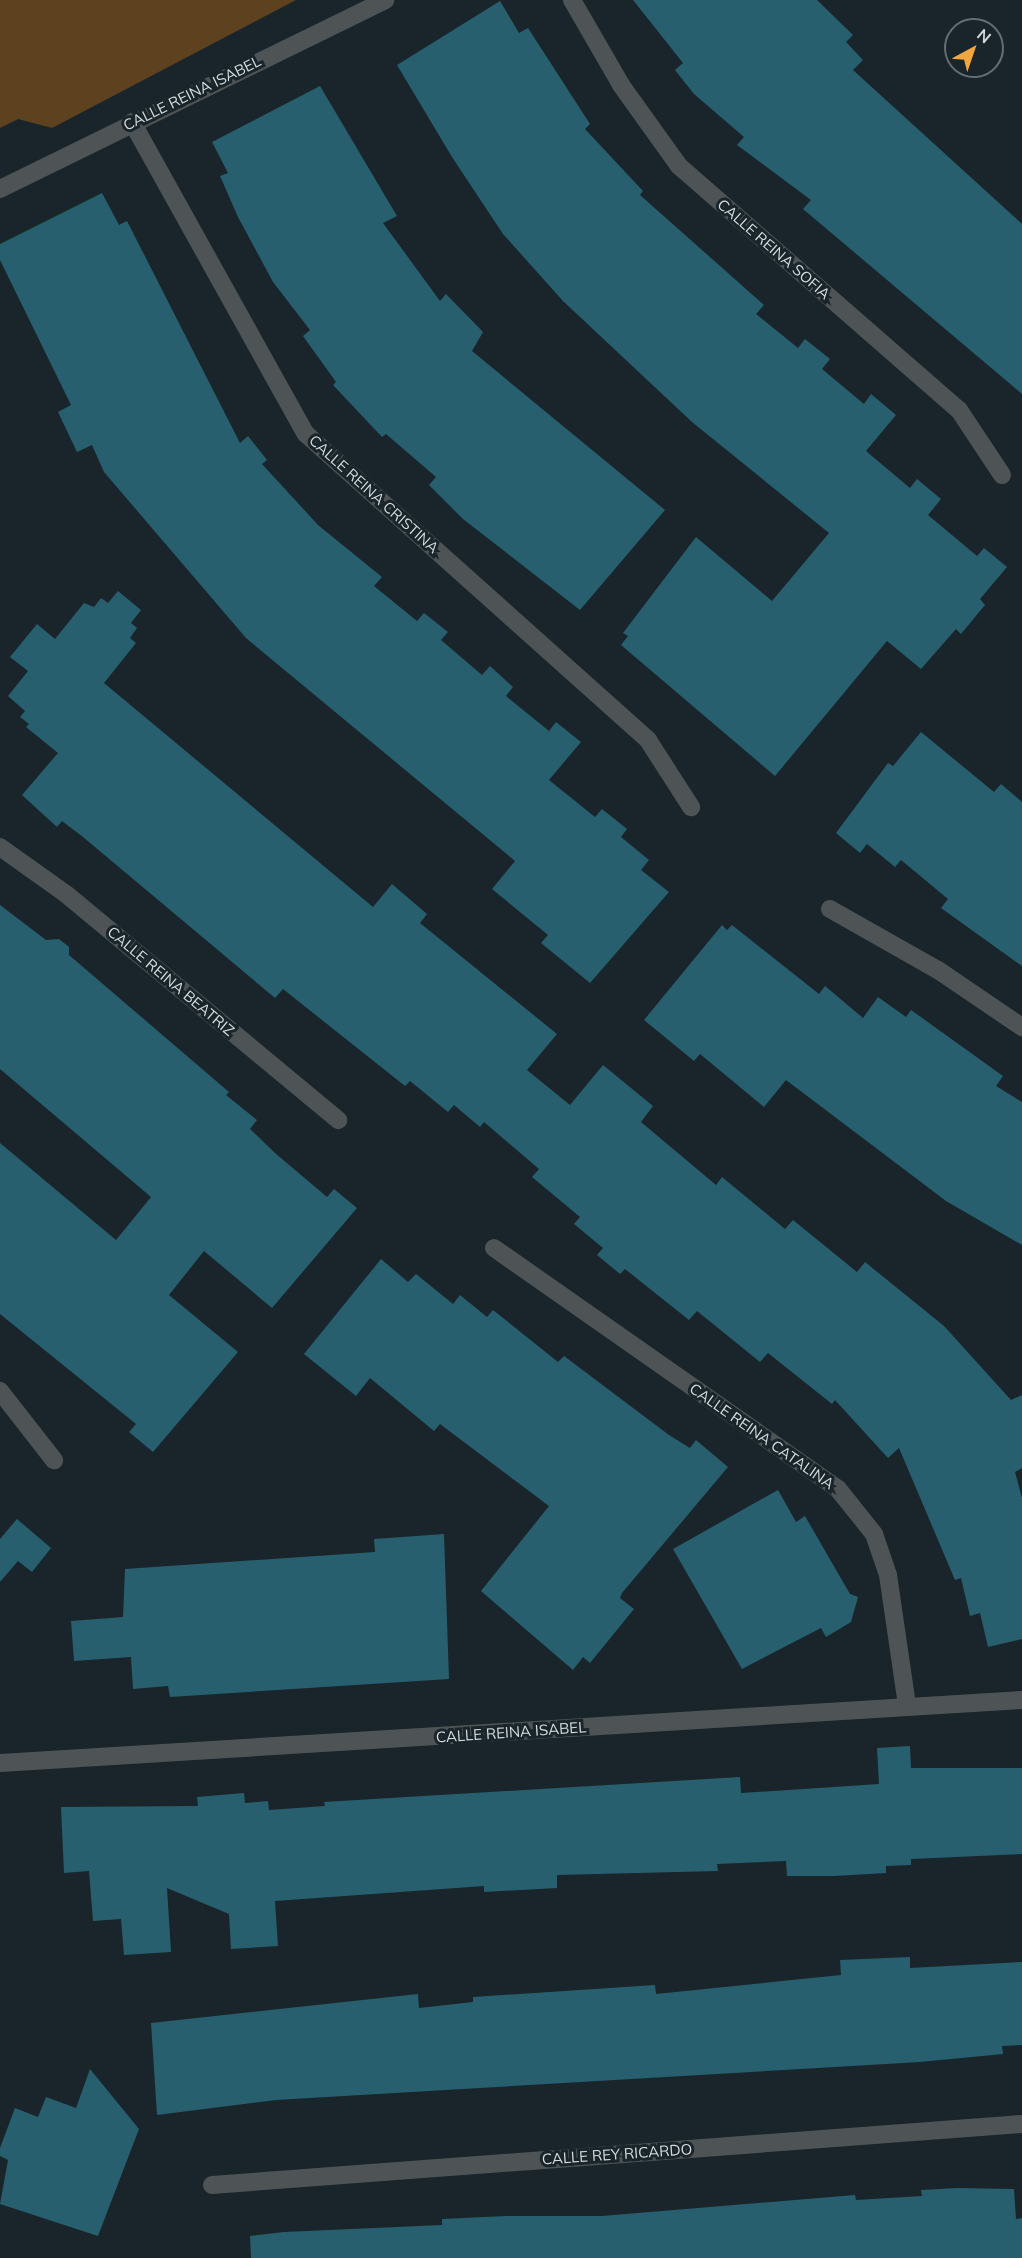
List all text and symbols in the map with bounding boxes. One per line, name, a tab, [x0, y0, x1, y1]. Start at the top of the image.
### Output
north arrow	[944, 18, 1004, 78]
text: N	[973, 24, 995, 47]
street label: CALLE REINA ISABEL	[120, 52, 264, 134]
street label: CALLE REINA SOFIA	[714, 195, 834, 303]
street label: CALLE REINA CRISTINA	[305, 431, 443, 557]
street label: CALLE REINA BEATRIZ	[104, 923, 238, 1039]
street label: CALLE REINA CATALINA	[686, 1379, 838, 1493]
street label: CALLE REINA ISABEL	[435, 1718, 587, 1746]
street label: CALLE REY RICARDO	[541, 2140, 693, 2168]

